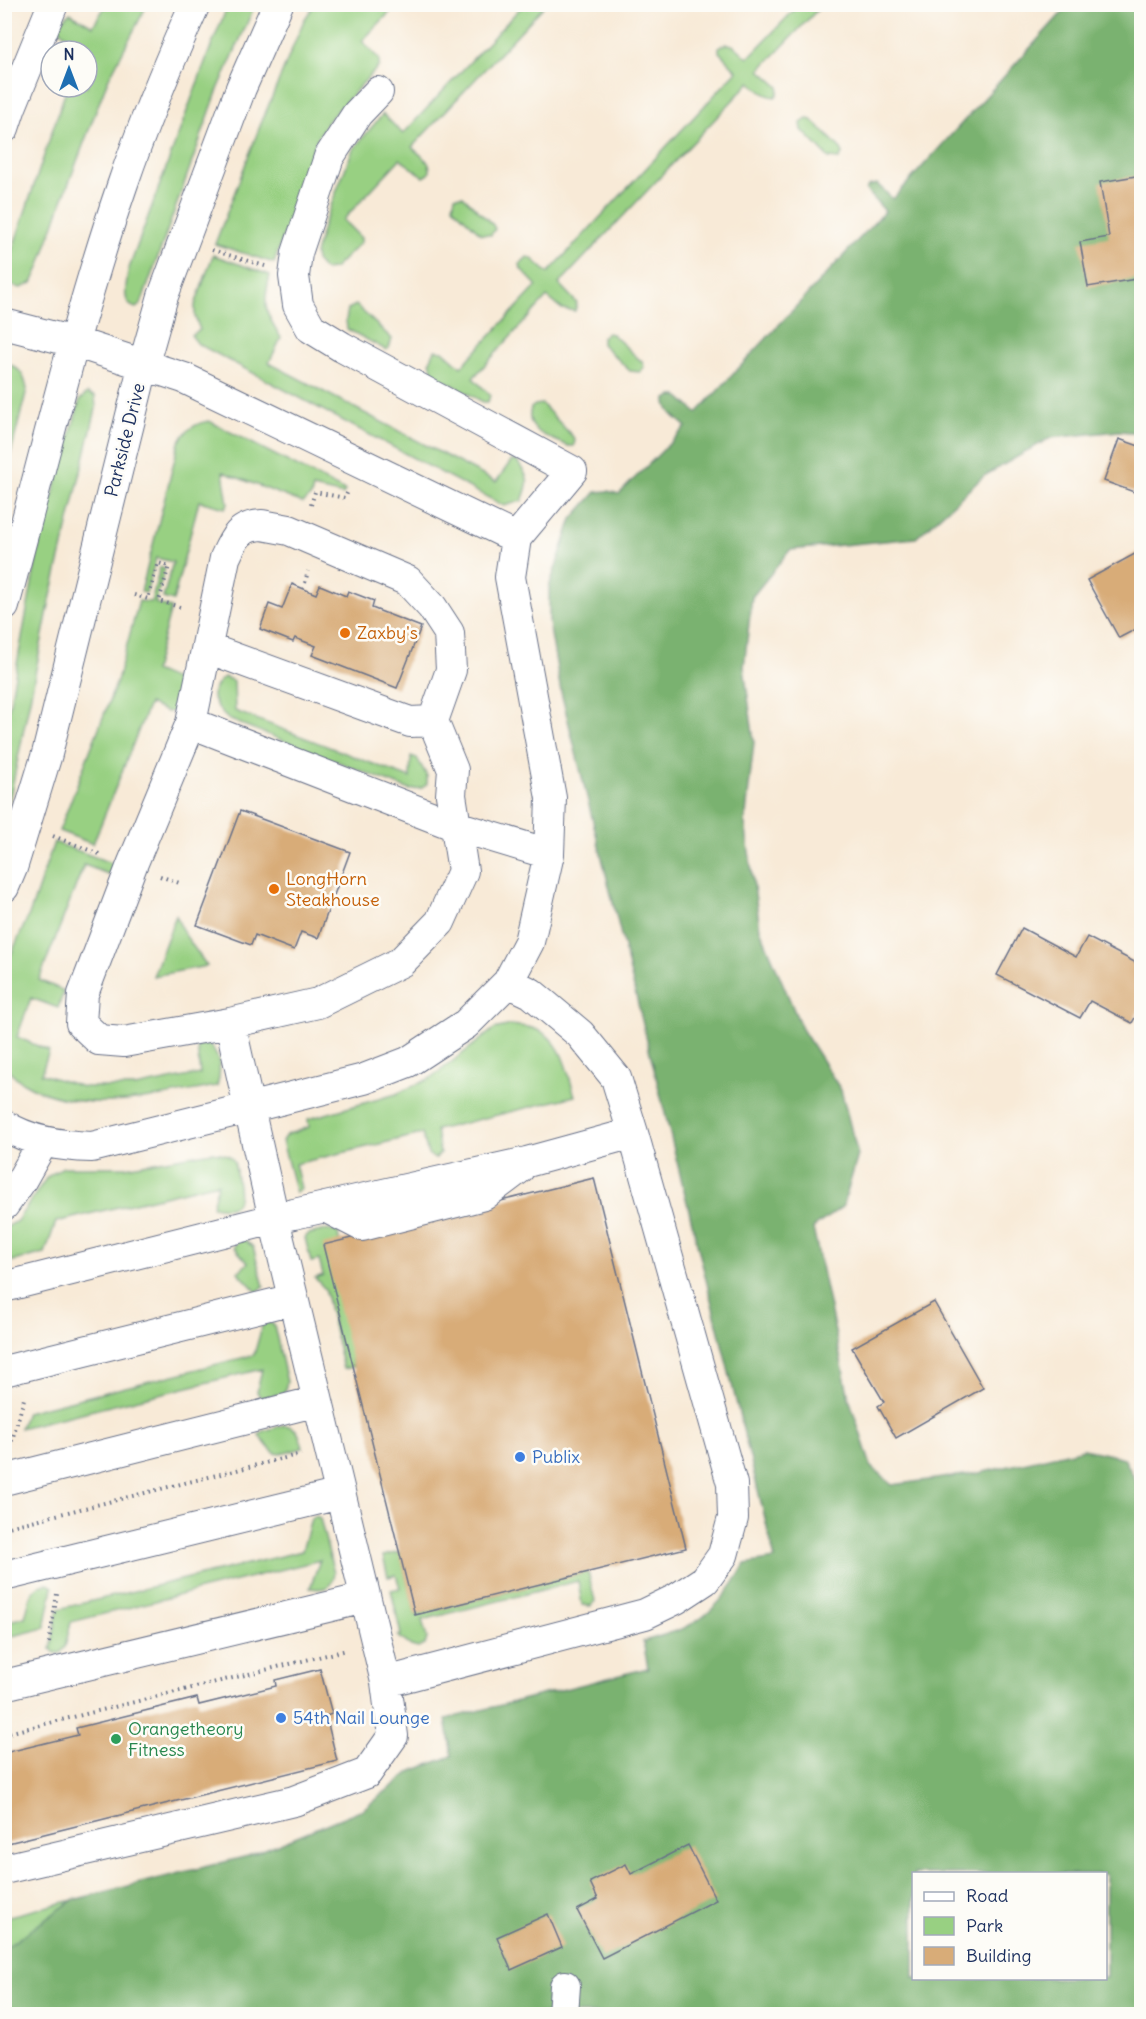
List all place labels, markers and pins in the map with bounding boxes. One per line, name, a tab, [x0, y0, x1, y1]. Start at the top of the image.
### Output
place label: Zaxby's	[357, 621, 418, 644]
marker: Zaxby's	[338, 626, 352, 640]
place label: LongHorn Steakhouse	[286, 867, 380, 911]
marker: LongHorn Steakhouse	[267, 882, 281, 896]
place label: Publix	[532, 1445, 580, 1468]
marker: Publix	[513, 1450, 527, 1464]
place label: 54th Nail Lounge	[293, 1706, 430, 1729]
marker: 54th Nail Lounge	[274, 1711, 288, 1725]
place label: Orangetheory Fitness	[128, 1717, 243, 1761]
marker: Orangetheory Fitness	[109, 1732, 123, 1746]

